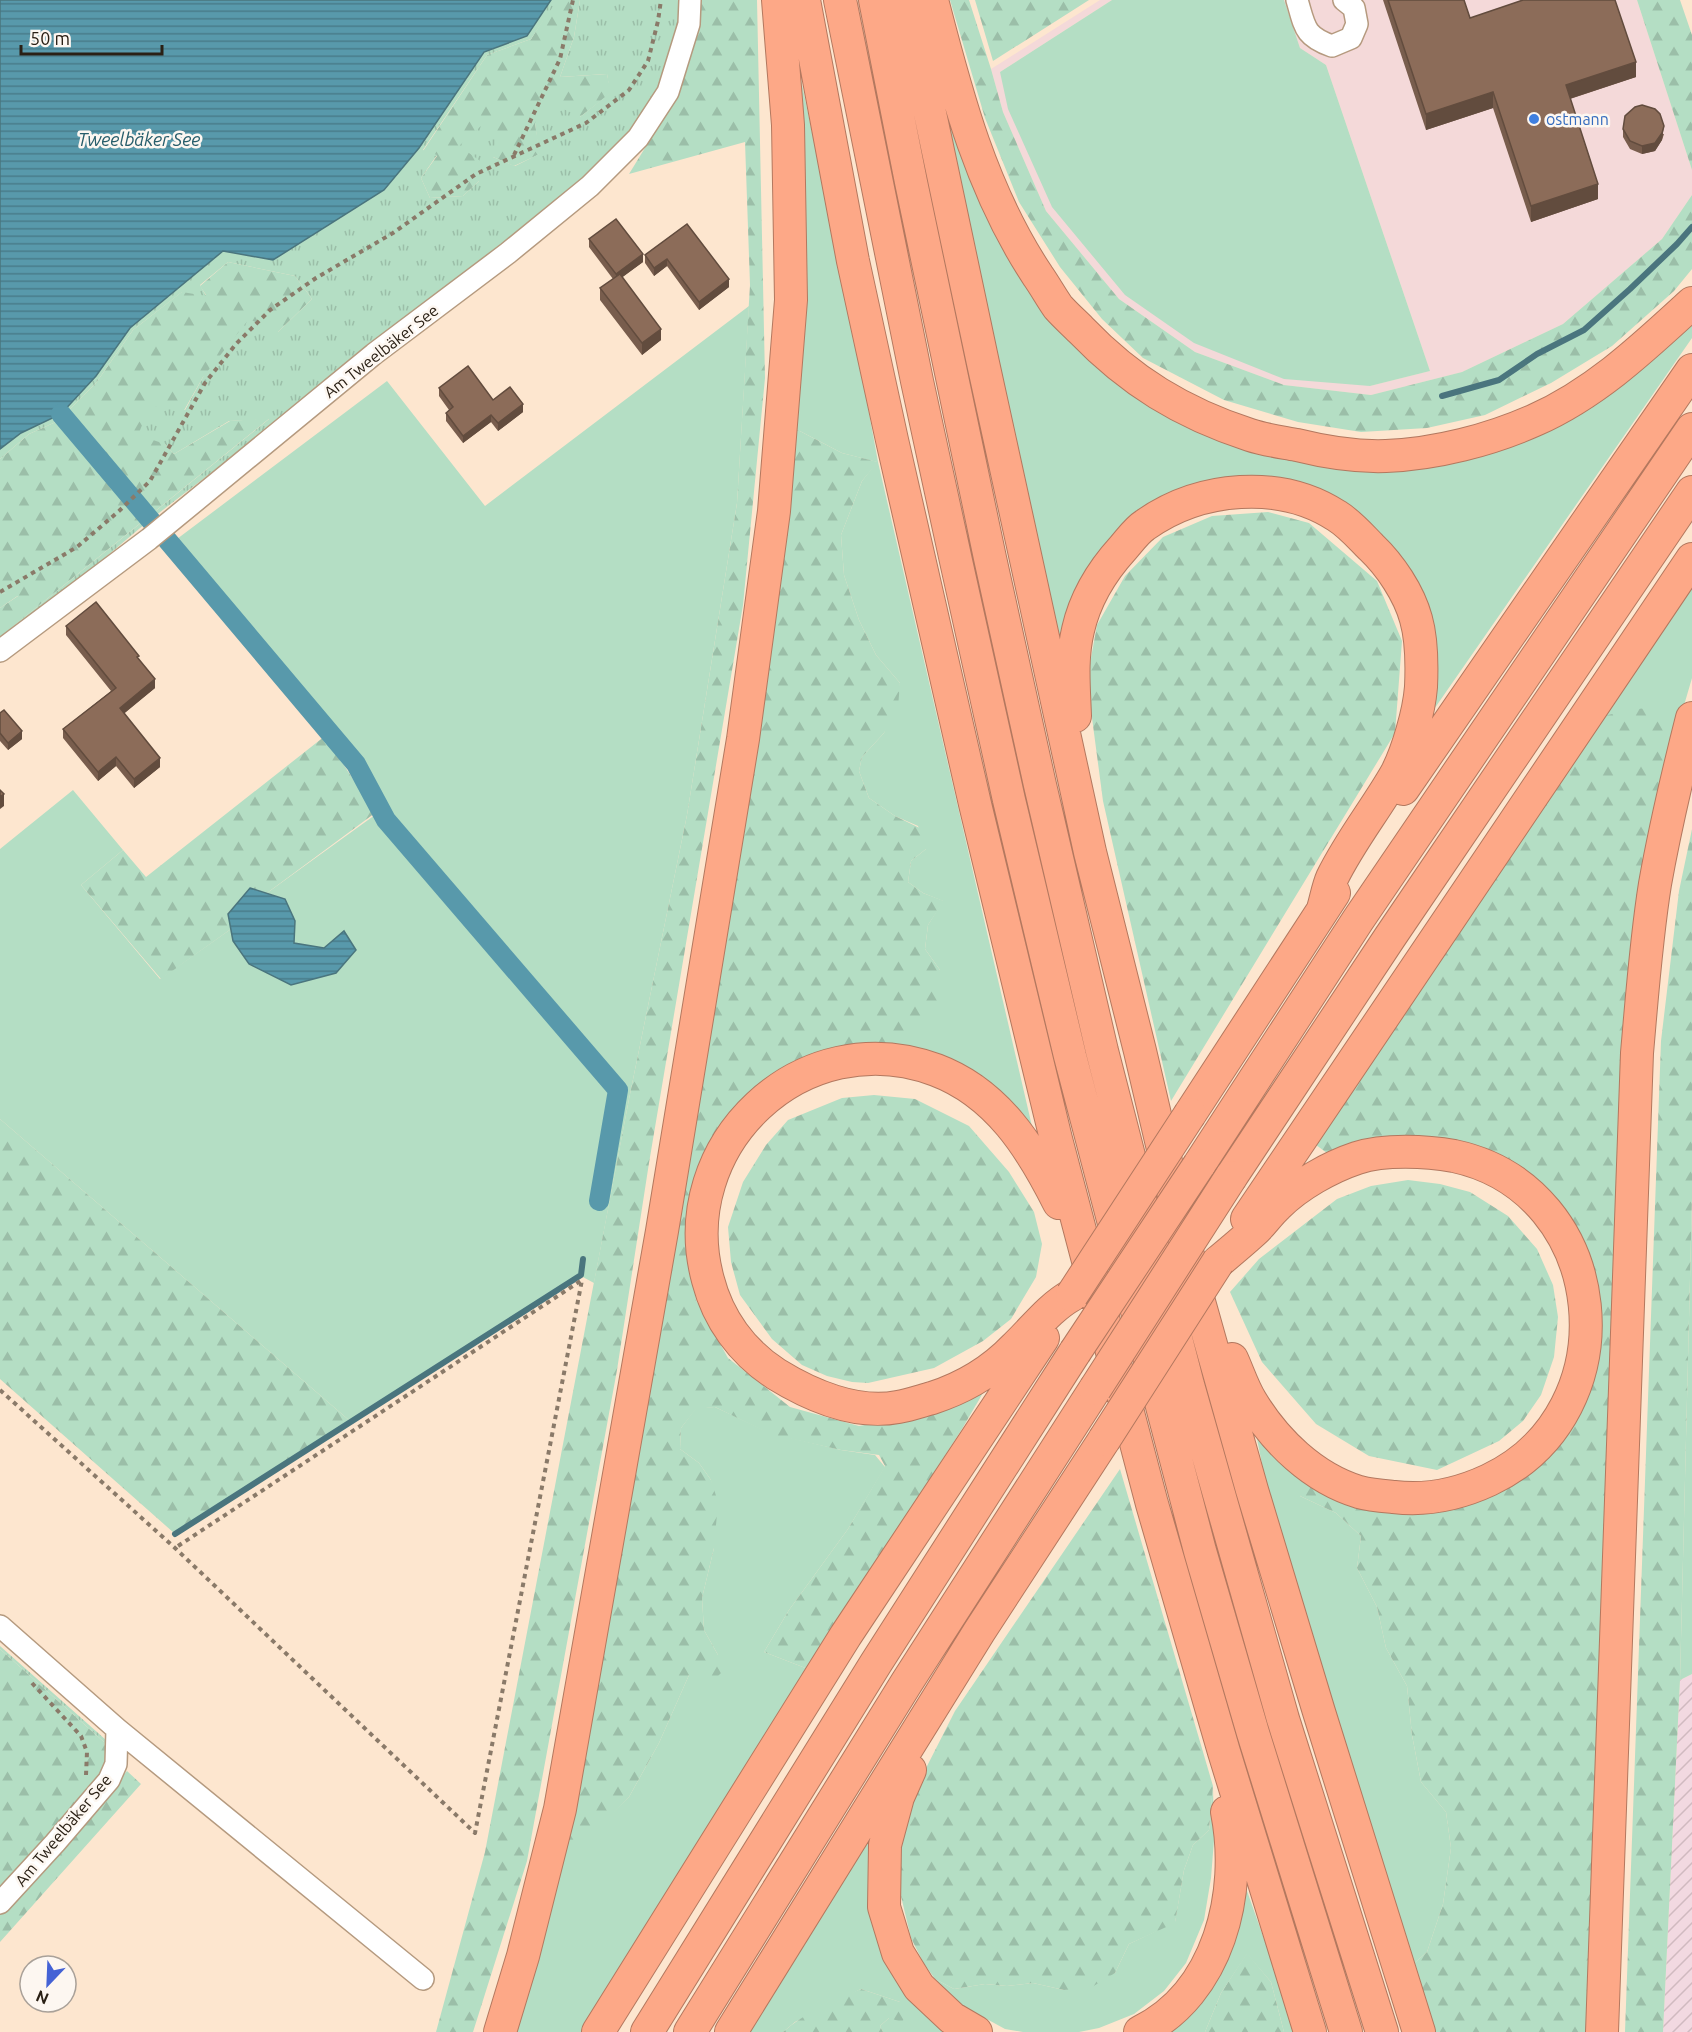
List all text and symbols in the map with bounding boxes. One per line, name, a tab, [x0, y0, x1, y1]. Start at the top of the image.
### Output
scale bar	[21, 18, 162, 56]
text: 50 m	[30, 28, 70, 48]
place label: ostmann	[1546, 110, 1609, 128]
marker: ostmann	[1527, 112, 1541, 126]
water label: Tweelbäker See	[78, 129, 200, 149]
street label: Am Tweelbäker See	[320, 301, 442, 401]
street label: Am Tweelbäker See	[11, 1771, 115, 1889]
north arrow	[18, 1954, 78, 2014]
text: N	[33, 1987, 51, 2008]

